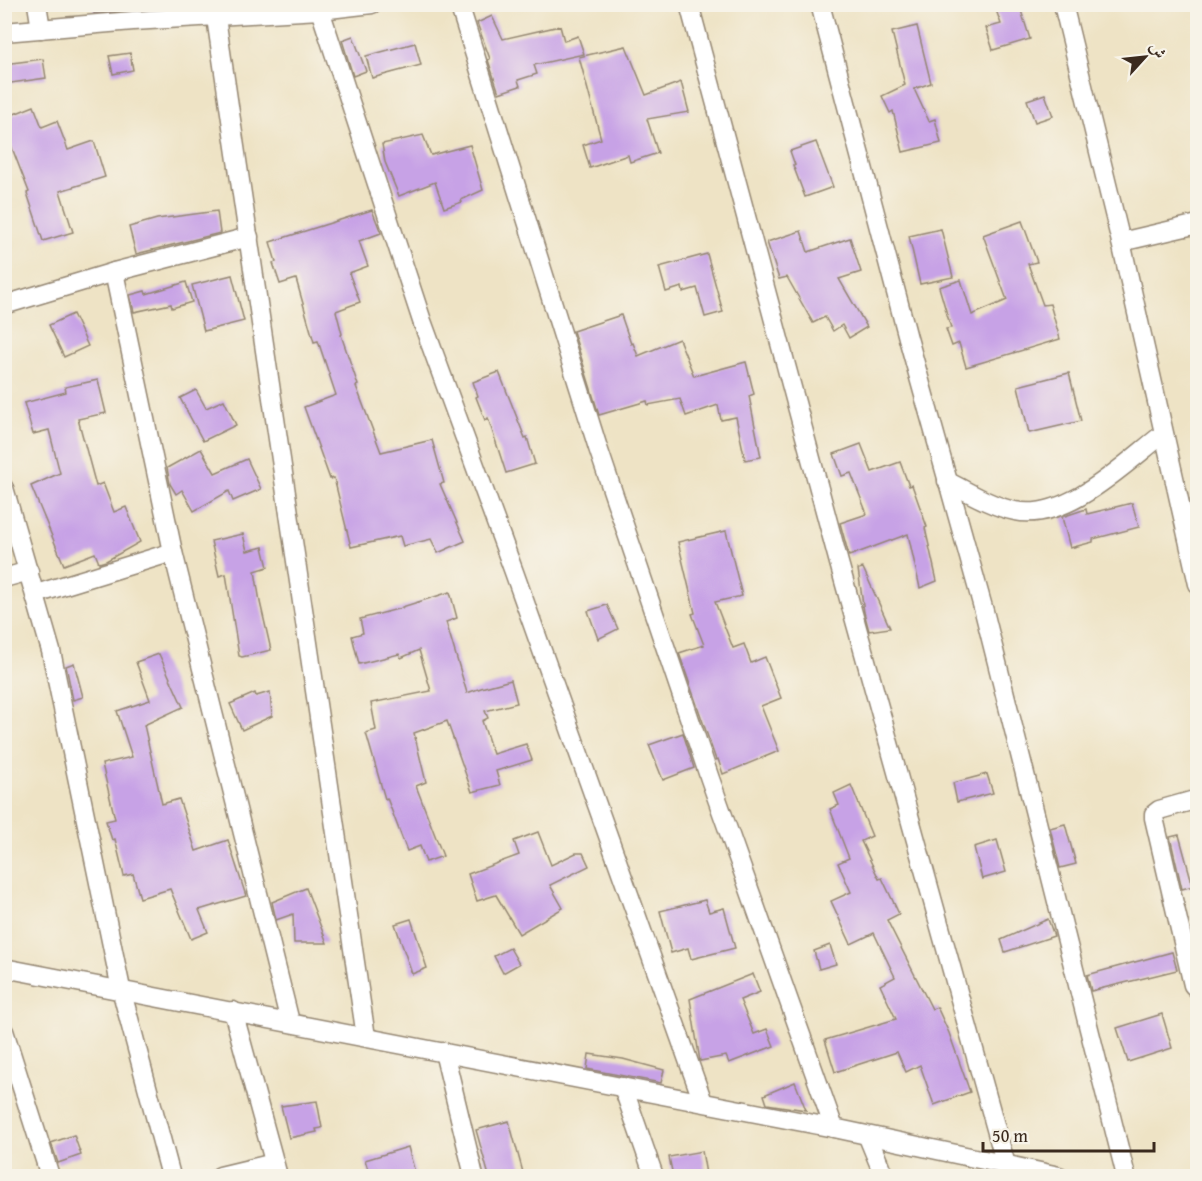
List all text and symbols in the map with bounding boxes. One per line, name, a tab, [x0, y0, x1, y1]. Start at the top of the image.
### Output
north arrow	[1115, 27, 1175, 87]
text: ش	[1144, 38, 1173, 63]
scale bar	[983, 1115, 1154, 1153]
text: 50 m	[992, 1122, 1028, 1149]

